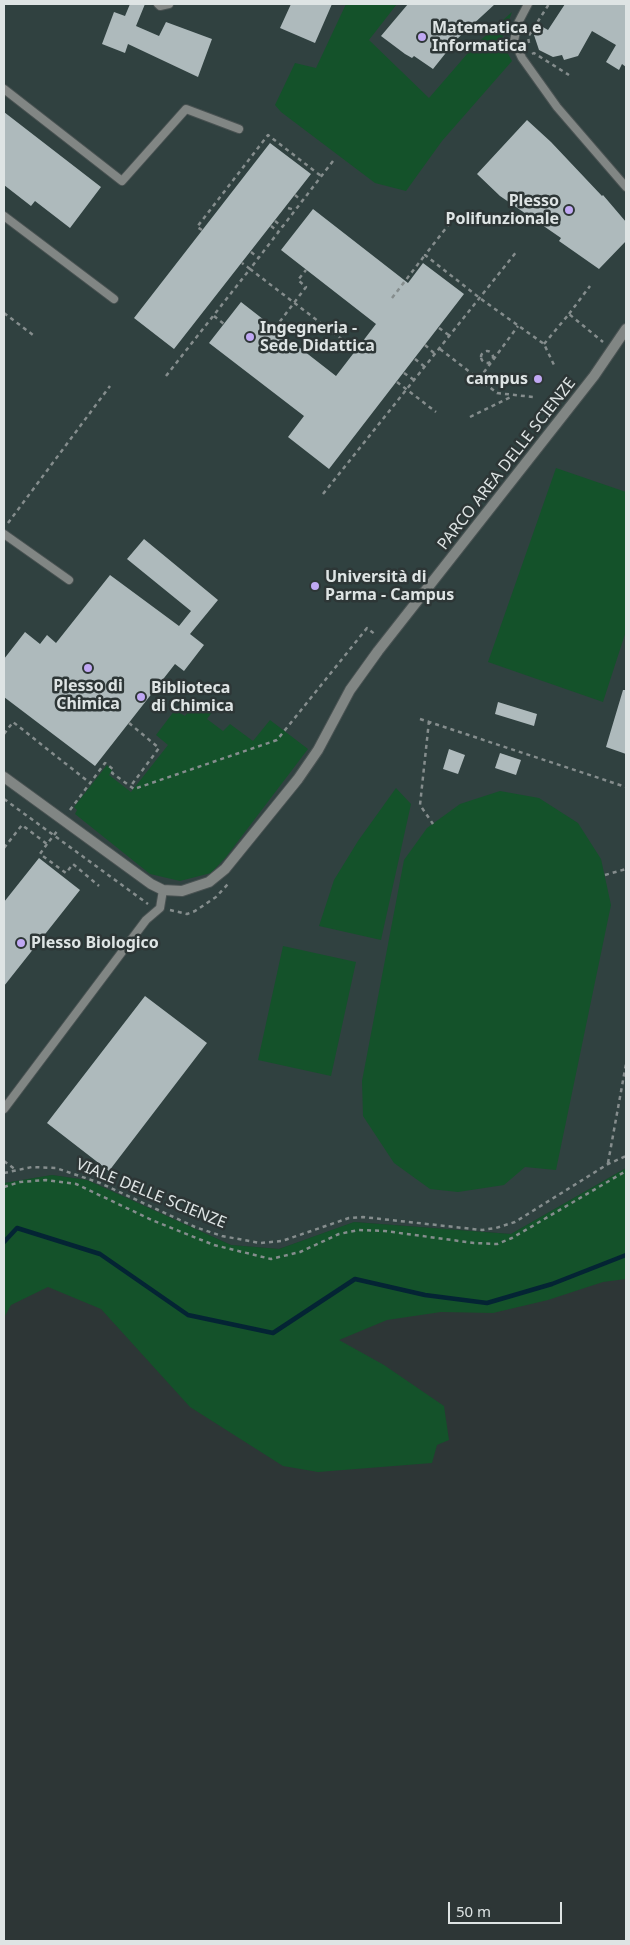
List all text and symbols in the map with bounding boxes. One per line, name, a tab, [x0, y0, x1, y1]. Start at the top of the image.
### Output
place label: Matematica e Informatica	[432, 18, 542, 56]
marker: Matematica e Informatica	[416, 31, 428, 43]
place label: Plesso Polifunzionale	[446, 191, 559, 229]
marker: Plesso Polifunzionale	[563, 204, 575, 216]
place label: Ingegneria - Sede Didattica	[260, 318, 375, 356]
marker: Ingegneria - Sede Didattica	[244, 331, 256, 343]
place label: campus	[466, 369, 528, 389]
marker: campus	[532, 373, 544, 385]
street label: PARCO AREA DELLE SCIENZE	[434, 374, 580, 554]
place label: Università di Parma - Campus	[325, 567, 454, 605]
marker: Università di Parma - Campus	[309, 580, 321, 592]
marker: Plesso di Chimica	[82, 662, 94, 674]
place label: Plesso di Chimica	[53, 676, 123, 714]
place label: Biblioteca di Chimica	[151, 678, 234, 716]
marker: Biblioteca di Chimica	[135, 691, 147, 703]
place label: Plesso Biologico	[31, 933, 159, 953]
marker: Plesso Biologico	[15, 937, 27, 949]
street label: VIALE DELLE SCIENZE	[73, 1155, 229, 1233]
scale bar	[450, 1892, 564, 1924]
text: 50 m	[456, 1901, 491, 1921]

